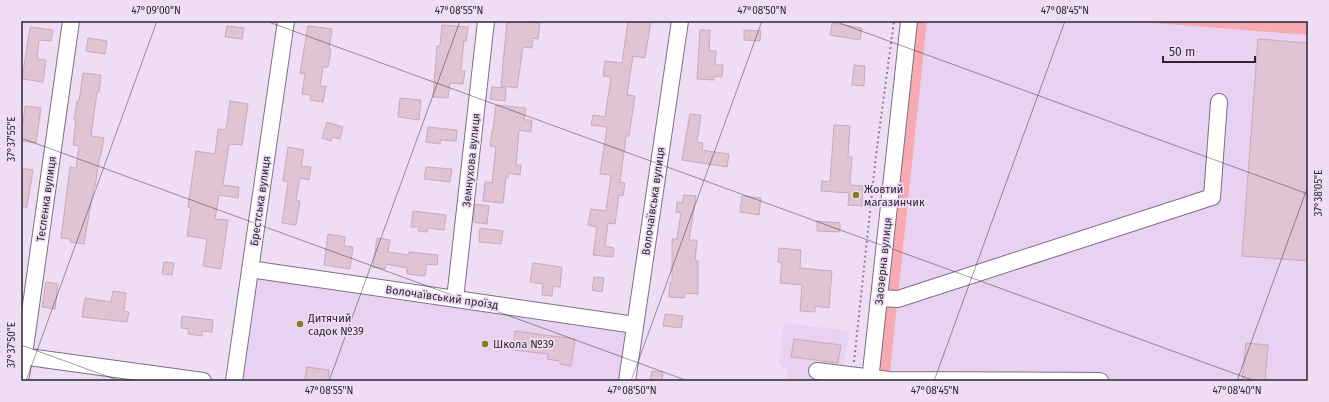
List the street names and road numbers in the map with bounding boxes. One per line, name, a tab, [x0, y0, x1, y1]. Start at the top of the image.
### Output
street label: Земнухова вулиця	[460, 112, 483, 208]
street label: Волочаївська вулиця	[639, 146, 668, 256]
street label: Тесленка вулиця	[34, 155, 59, 243]
street label: Брестська вулиця	[248, 155, 273, 247]
street label: Заозерна вулиця	[872, 217, 895, 306]
street label: Волочаївський проїзд	[385, 283, 499, 312]

